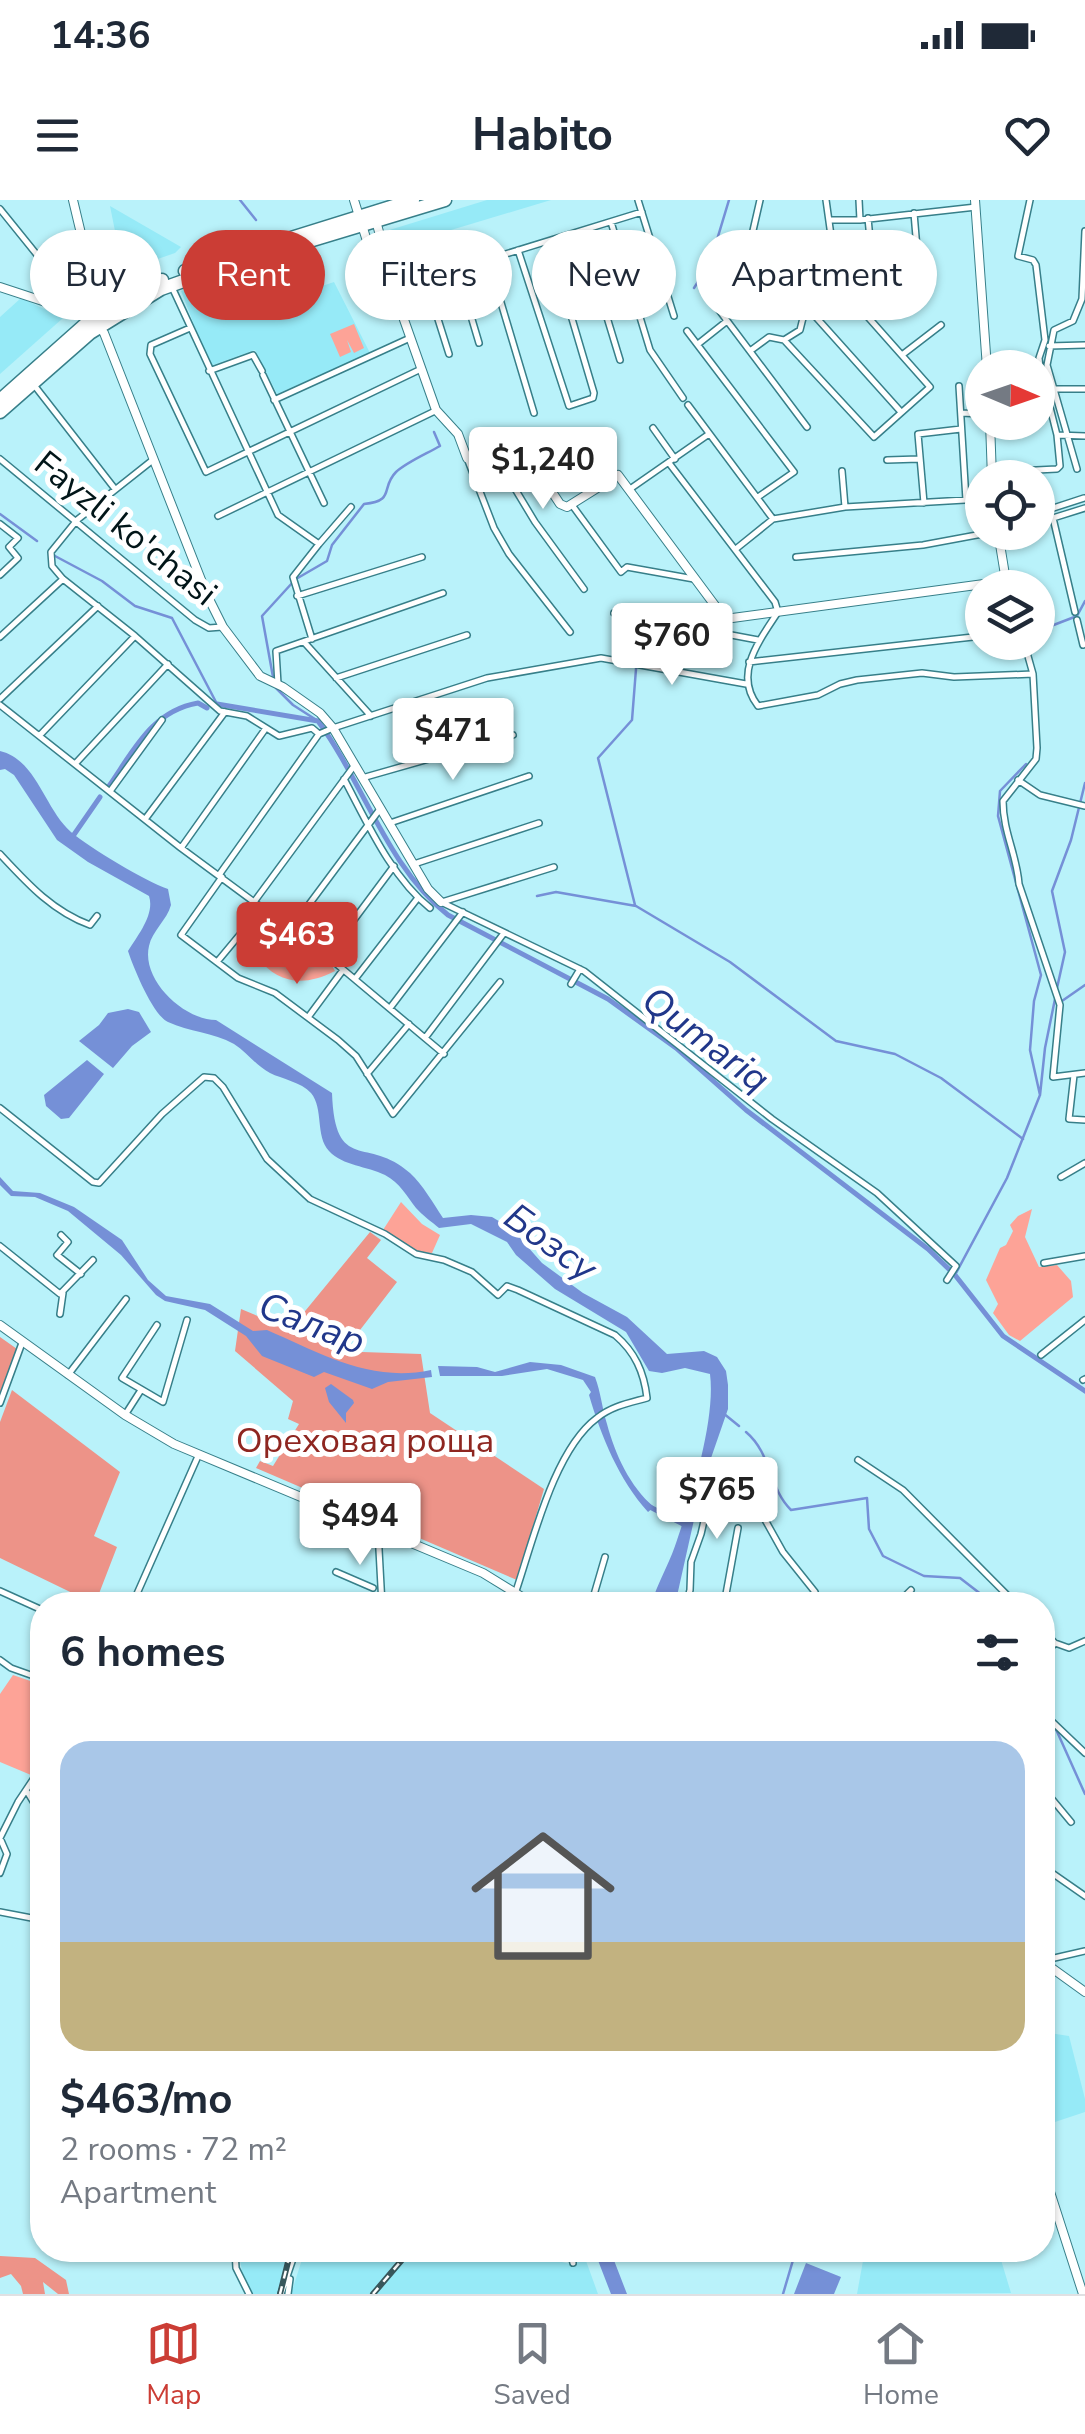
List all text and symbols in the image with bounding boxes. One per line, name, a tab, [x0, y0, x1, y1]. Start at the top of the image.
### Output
text: 14:36	[50, 10, 151, 61]
text: Habito	[472, 105, 613, 166]
icon: menu	[30, 108, 85, 163]
icon: heart	[1000, 108, 1055, 163]
chip: Buy	[30, 230, 161, 320]
chip: Rent	[181, 230, 325, 320]
chip: Filters	[345, 230, 512, 320]
chip: New	[532, 230, 676, 320]
chip: Apartment	[696, 230, 937, 320]
north arrow	[965, 350, 1055, 440]
map controls	[965, 350, 1055, 660]
pin: $1,240	[462, 427, 624, 512]
text: $1,240	[491, 438, 595, 481]
street label: Fayzli ko'chasi	[25, 440, 227, 617]
button: locate	[965, 460, 1055, 550]
button: layers	[965, 570, 1055, 660]
pin: $760	[613, 603, 731, 688]
text: $760	[634, 614, 710, 657]
pin: $471	[394, 698, 512, 783]
text: $471	[415, 709, 491, 752]
pin: $463	[238, 902, 356, 987]
text: $463	[259, 913, 335, 956]
water label: Qumariq	[631, 975, 780, 1104]
water label: Бозсу	[494, 1191, 608, 1294]
water label: Салар	[251, 1280, 373, 1367]
park label: Ореховая роща	[236, 1417, 494, 1464]
pin: $765	[658, 1457, 776, 1542]
text: $765	[679, 1468, 755, 1511]
pin: $494	[301, 1483, 419, 1568]
text: $494	[322, 1494, 398, 1537]
text: 6 homes	[60, 1624, 225, 1681]
icon: filters	[970, 1625, 1025, 1680]
icon: home	[453, 1806, 633, 1986]
text: $463/mo	[60, 2071, 232, 2128]
text: 2 rooms · 72 m²	[60, 2128, 287, 2171]
text: Apartment	[60, 2171, 216, 2214]
tab: Map	[146, 2316, 201, 2414]
tab: Saved	[493, 2316, 571, 2414]
tab: Home	[863, 2316, 939, 2414]

